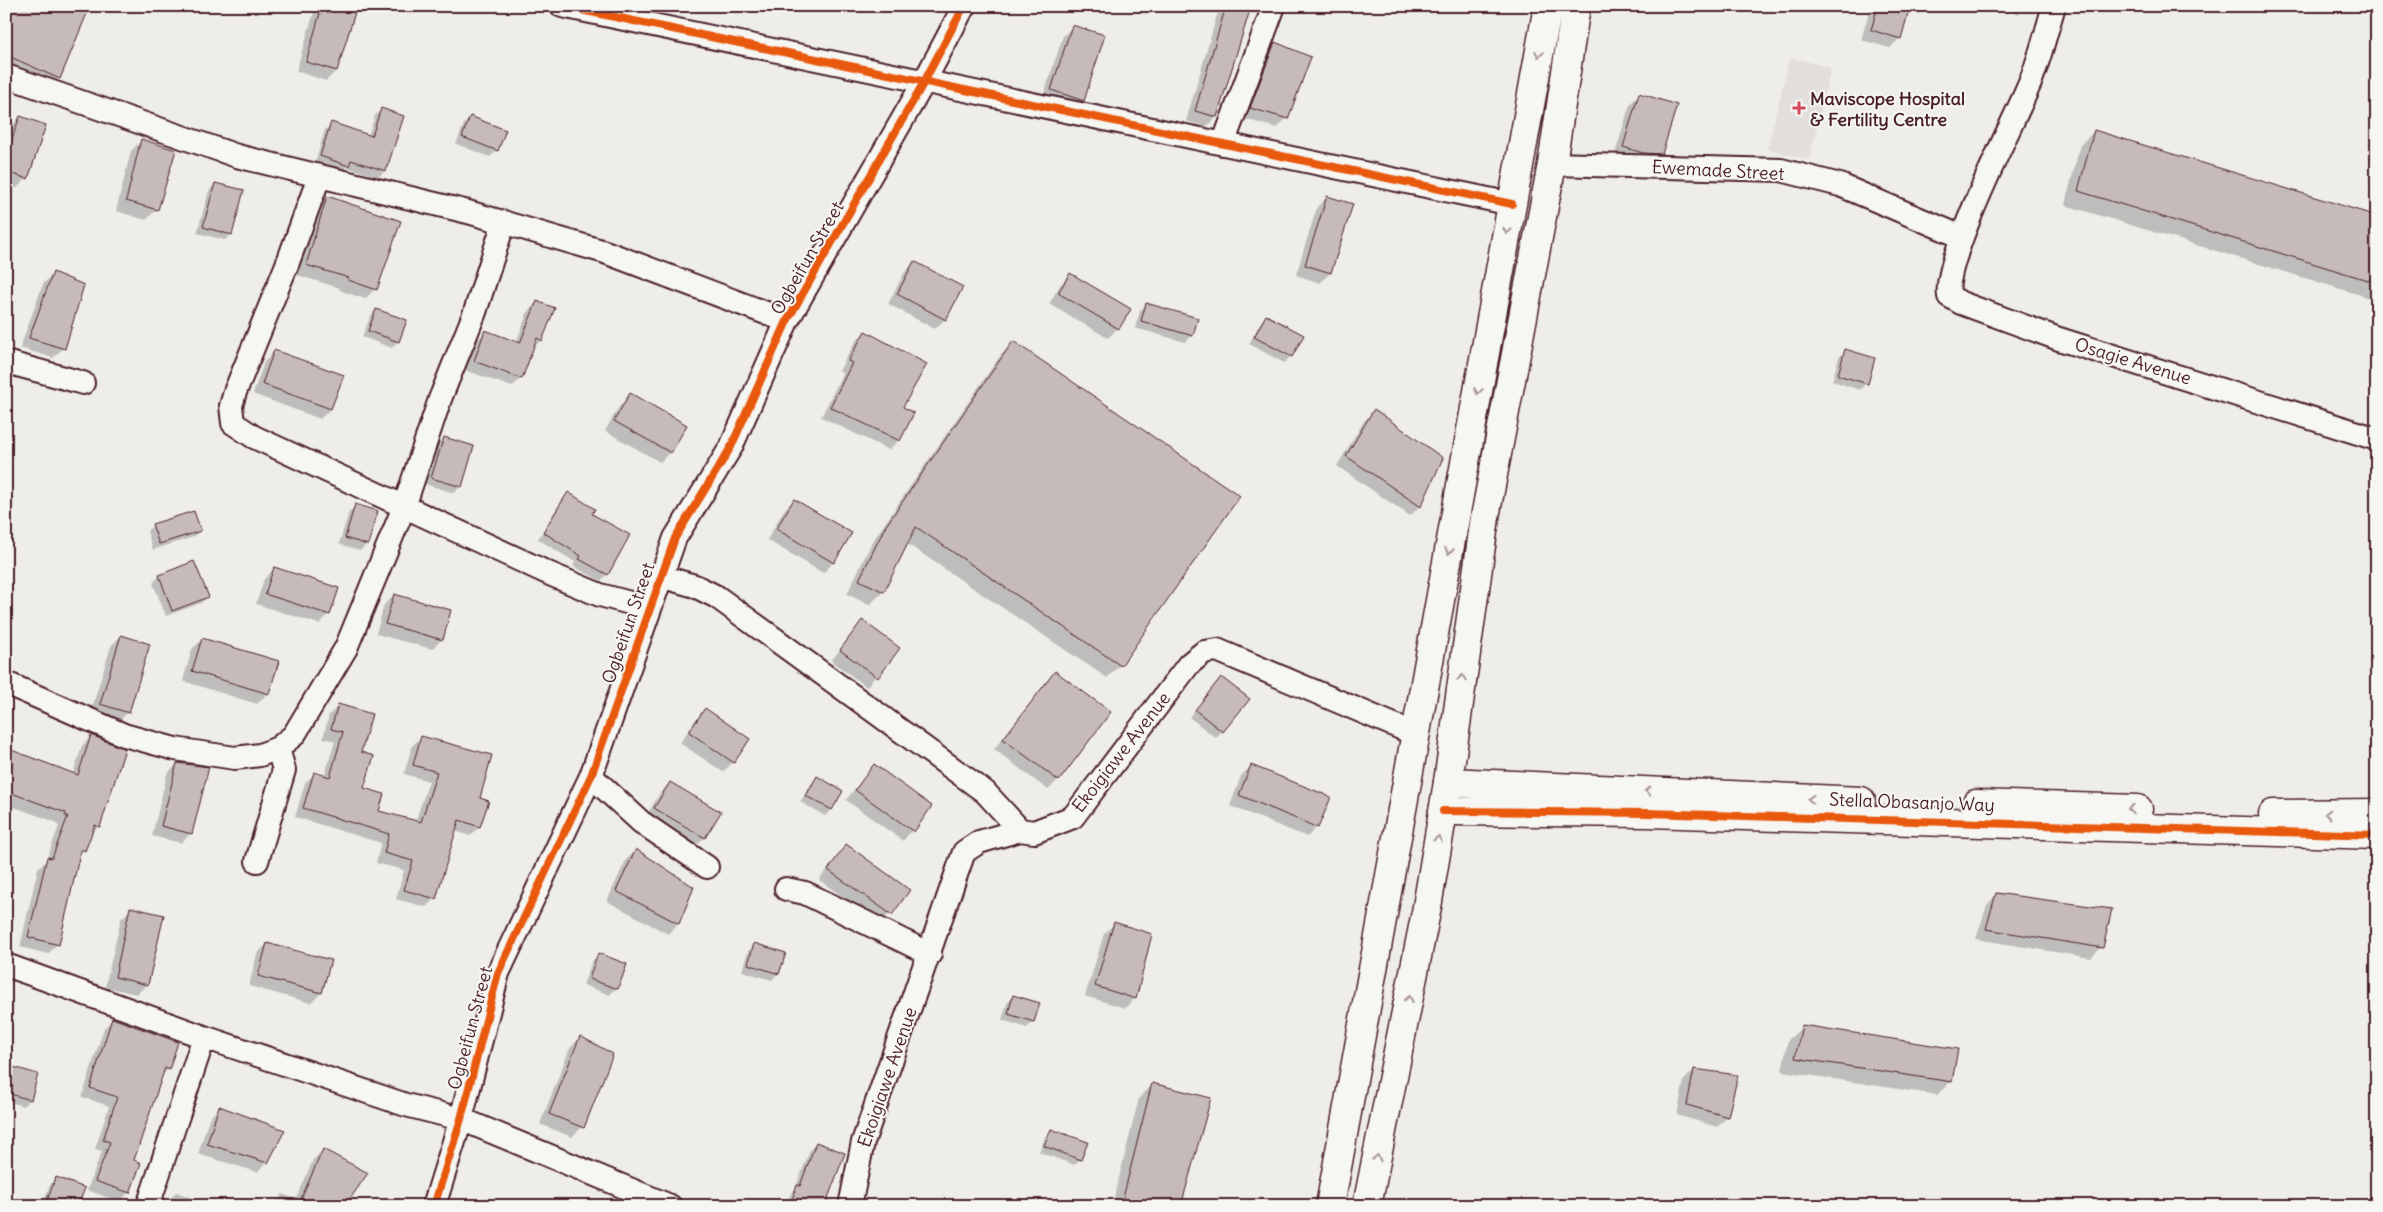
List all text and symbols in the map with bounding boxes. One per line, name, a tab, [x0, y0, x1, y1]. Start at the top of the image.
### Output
one-way arrow	[1535, 50, 1545, 59]
place label: Maviscope Hospital & Fertility Centre	[1810, 87, 1965, 131]
marker: Maviscope Hospital & Fertility Centre	[1792, 101, 1806, 115]
street label: Ewemade Street	[1651, 155, 1785, 185]
street label: Ogbeifun Street	[765, 197, 849, 319]
one-way arrow	[1503, 227, 1513, 236]
street label: Osagie Avenue	[2072, 332, 2194, 390]
one-way arrow	[1473, 387, 1483, 396]
one-way arrow	[1444, 547, 1454, 555]
street label: Ogbeifun Street	[596, 559, 660, 687]
one-way arrow	[1456, 674, 1467, 682]
street label: Ekoigiawe Avenue	[1067, 687, 1175, 817]
one-way arrow	[1644, 786, 1652, 797]
street label: Stella Obasanjo Way	[1829, 788, 1995, 816]
one-way arrow	[1807, 794, 1814, 804]
one-way arrow	[2126, 804, 2134, 814]
one-way arrow	[2324, 809, 2332, 819]
one-way arrow	[1433, 835, 1443, 843]
street label: Ogbeifun Street	[442, 964, 498, 1092]
one-way arrow	[1404, 994, 1414, 1003]
street label: Ekoigiawe Avenue	[852, 1004, 922, 1150]
one-way arrow	[1371, 1154, 1381, 1162]

